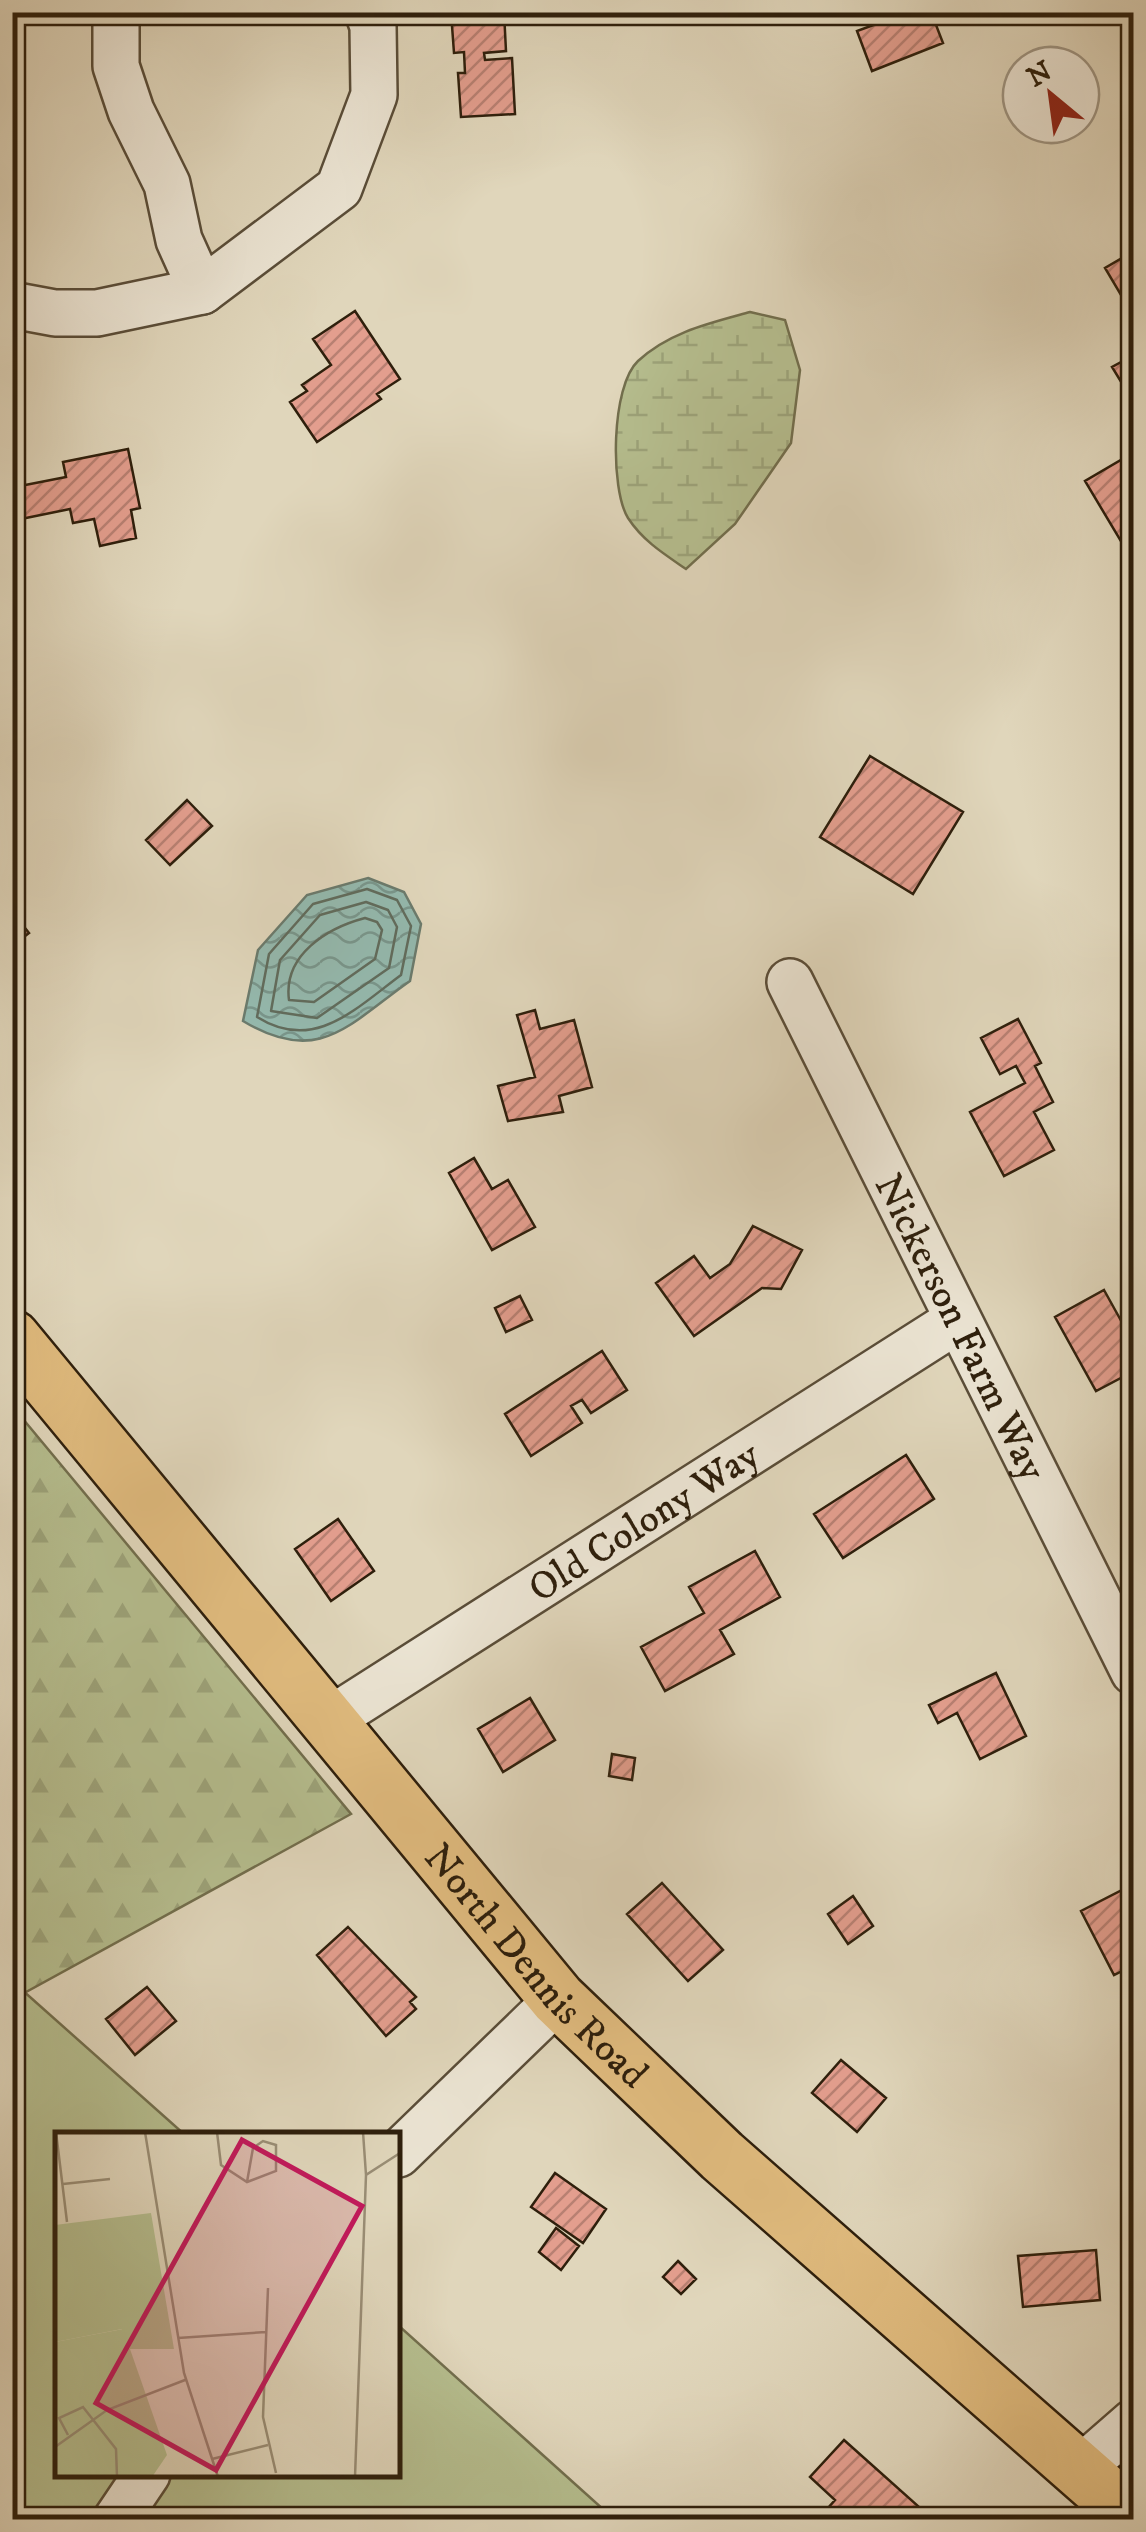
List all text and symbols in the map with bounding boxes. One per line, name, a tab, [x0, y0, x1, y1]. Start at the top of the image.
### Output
north arrow	[1001, 45, 1101, 145]
text: N	[1021, 54, 1058, 95]
street label: Nickerson Farm Way	[862, 1166, 1057, 1491]
street label: Old Colony Way	[520, 1430, 770, 1615]
street label: North Dennis Road	[412, 1834, 657, 2100]
inset map	[55, 2132, 400, 2477]

